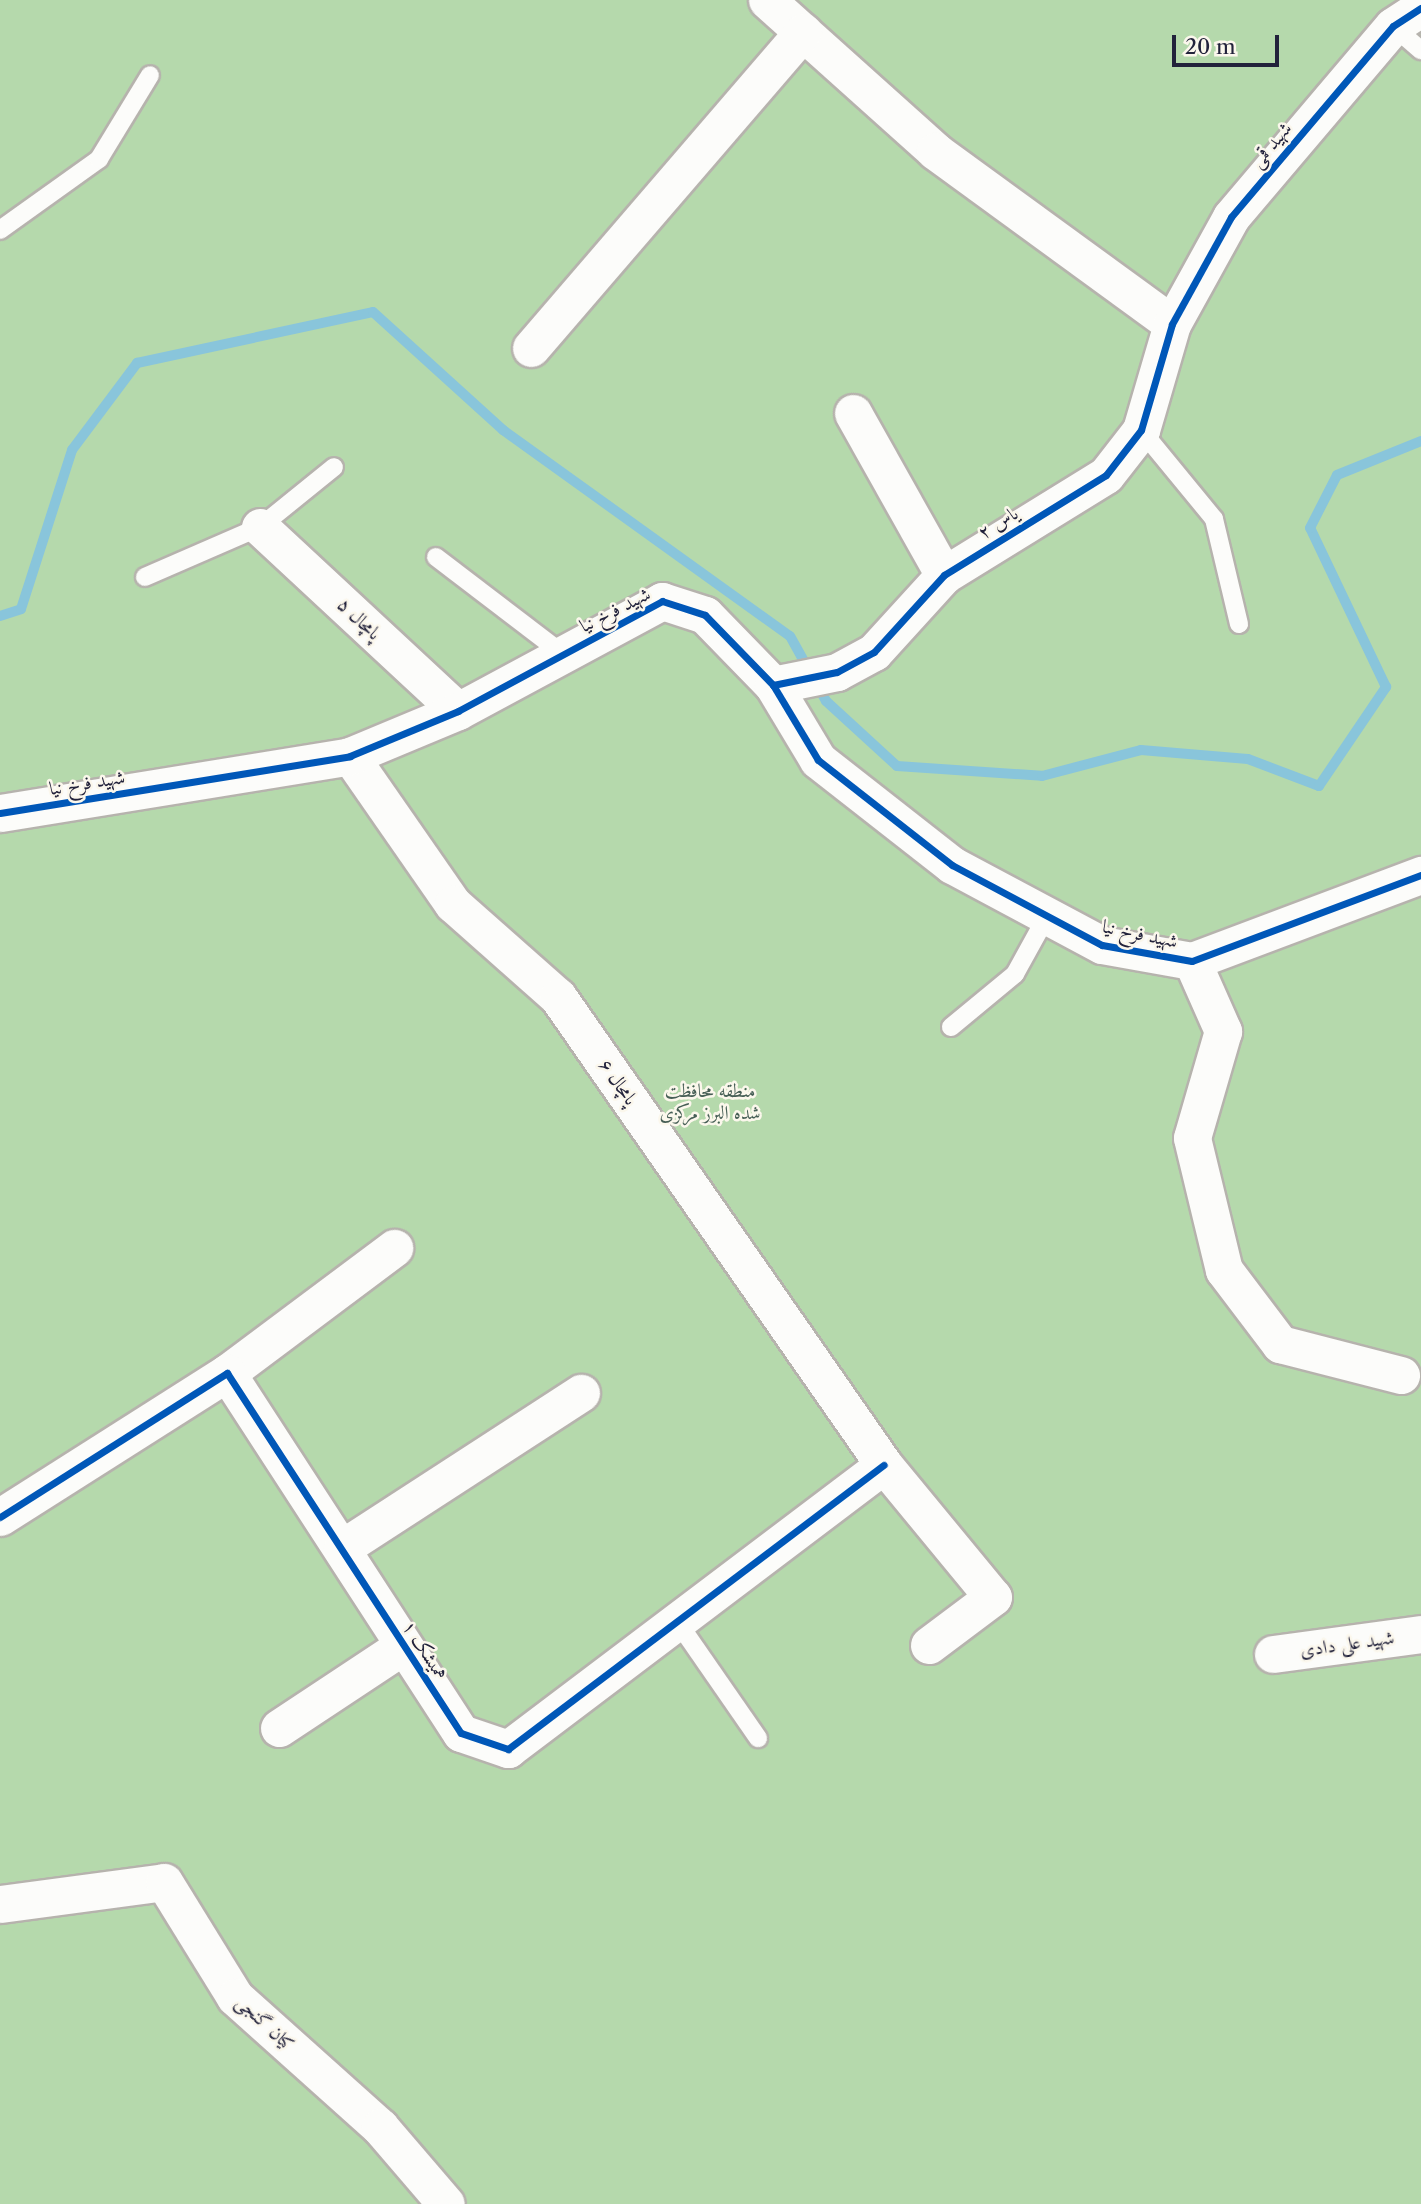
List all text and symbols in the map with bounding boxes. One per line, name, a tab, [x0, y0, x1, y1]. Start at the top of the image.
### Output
scale bar	[1176, 21, 1283, 65]
text: 20 m	[1185, 34, 1236, 59]
street label: شهید قمی	[1245, 118, 1297, 172]
street label: یاس ۲	[974, 502, 1022, 544]
street label: شهید فرخ نیا	[576, 582, 654, 638]
street label: پامچال ۵	[332, 593, 386, 645]
street label: شهید فرخ نیا	[47, 766, 127, 800]
street label: شهید فرخ نیا	[1100, 915, 1180, 953]
street label: پامچال ۶	[594, 1054, 642, 1110]
park label: منطقه محافظت شده البرز مرکزی	[659, 1080, 761, 1124]
street label: همیشک ۱	[398, 1616, 452, 1684]
street label: شهید علی دادی	[1298, 1626, 1396, 1662]
street label: کیان گنجی	[231, 1990, 299, 2056]

